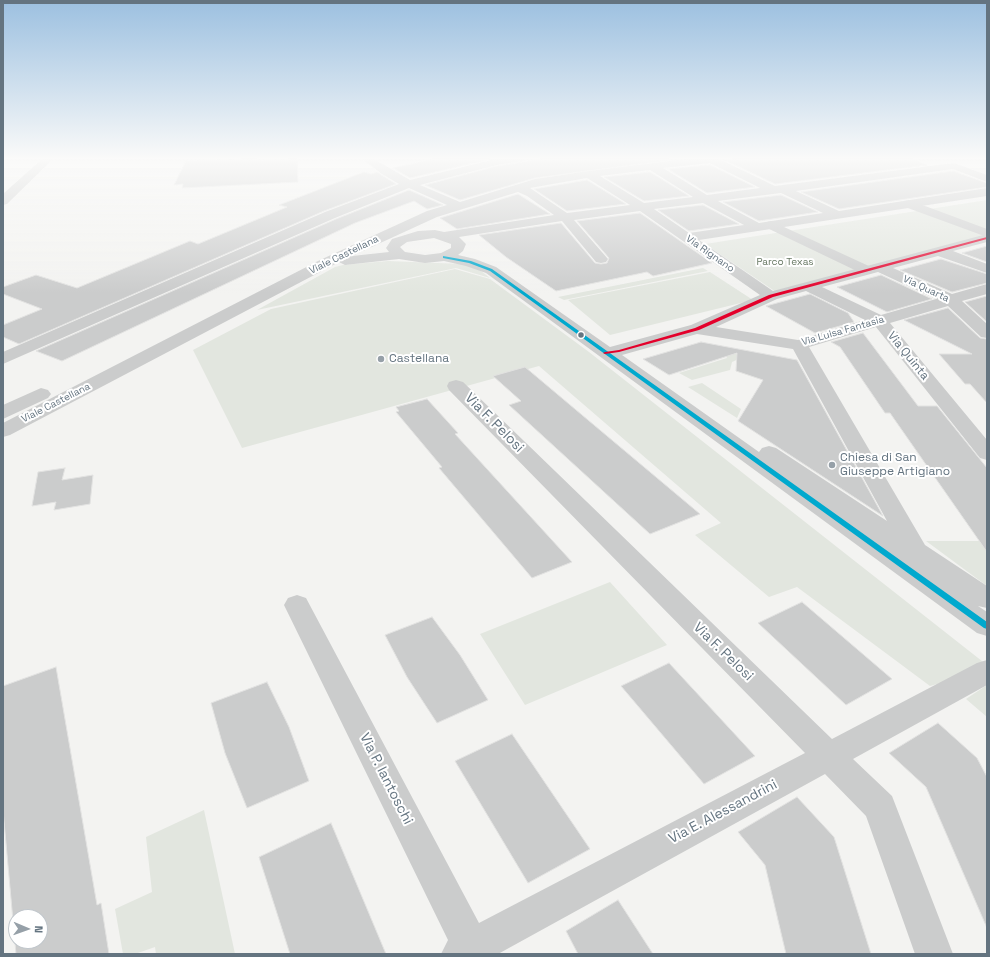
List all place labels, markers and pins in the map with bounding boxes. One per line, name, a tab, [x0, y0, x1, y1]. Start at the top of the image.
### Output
unlabelled marker	[576, 330, 586, 340]
place label: Castellana	[389, 352, 449, 366]
marker: Castellana	[376, 354, 386, 364]
place label: Chiesa di San Giuseppe Artigiano	[840, 451, 950, 479]
marker: Chiesa di San Giuseppe Artigiano	[827, 460, 837, 470]

